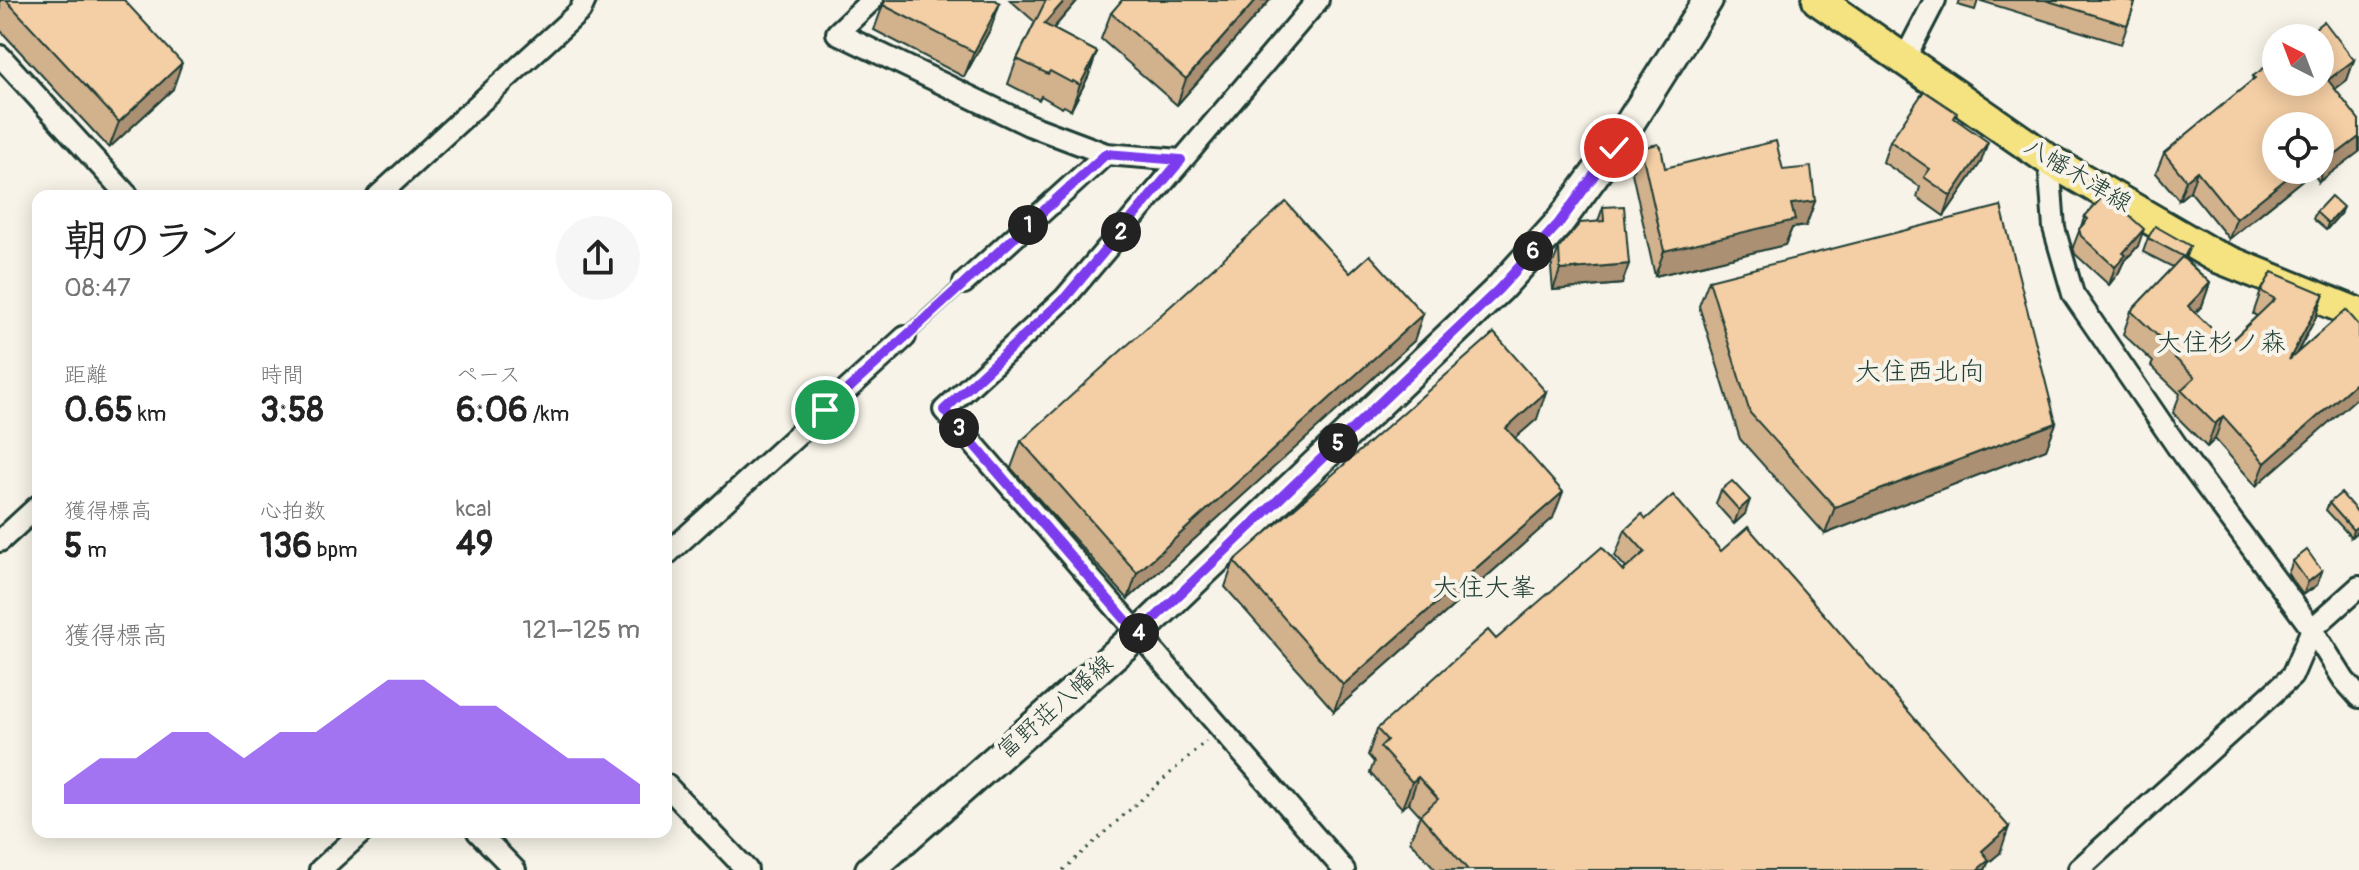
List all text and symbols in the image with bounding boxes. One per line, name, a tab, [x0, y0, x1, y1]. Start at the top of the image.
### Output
north arrow	[2262, 24, 2334, 96]
map controls	[2262, 24, 2334, 184]
button: locate	[2262, 112, 2334, 184]
pin	[1580, 114, 1648, 182]
icon: check	[1592, 126, 1636, 170]
street label: 八幡木津線	[2019, 132, 2137, 218]
pin: 1	[1008, 205, 1048, 245]
text: 1	[1024, 211, 1032, 239]
pin: 2	[1101, 212, 1141, 252]
text: 朝のラン	[64, 214, 240, 269]
button: share	[556, 216, 640, 300]
text: 2	[1115, 218, 1127, 246]
pin: 6	[1513, 231, 1553, 271]
text: 6	[1527, 237, 1539, 265]
text: 08:47	[64, 272, 131, 304]
district label: 大住杉ノ森	[2156, 327, 2286, 359]
district label: 大住西北向	[1855, 356, 1985, 388]
text: 距離	[64, 361, 108, 389]
text: 時間	[260, 361, 304, 389]
text: ペース	[456, 361, 521, 389]
pin	[791, 376, 859, 444]
icon: arrive	[803, 388, 847, 432]
text: 0.65	[64, 389, 133, 432]
text: 3:58	[260, 389, 324, 432]
text: 6:06	[456, 389, 528, 432]
text: km	[133, 400, 166, 428]
text: /km	[528, 400, 569, 428]
pin: 3	[939, 408, 979, 448]
text: 3	[953, 414, 965, 442]
pin: 5	[1318, 423, 1358, 463]
text: 5	[1332, 429, 1344, 457]
text: kcal	[456, 495, 492, 523]
text: 獲得標高	[64, 497, 152, 525]
text: 心拍数	[260, 497, 326, 525]
text: 49	[456, 523, 493, 566]
text: 5	[64, 525, 82, 568]
text: 136	[260, 525, 312, 568]
text: m	[82, 536, 107, 564]
text: bpm	[312, 536, 358, 564]
district label: 大住大峯	[1432, 572, 1536, 604]
pin: 4	[1119, 613, 1159, 653]
text: 121–125 m	[522, 614, 640, 646]
text: 4	[1133, 619, 1145, 647]
text: 獲得標高	[64, 620, 168, 652]
street label: 富野荘八幡線	[991, 649, 1119, 765]

